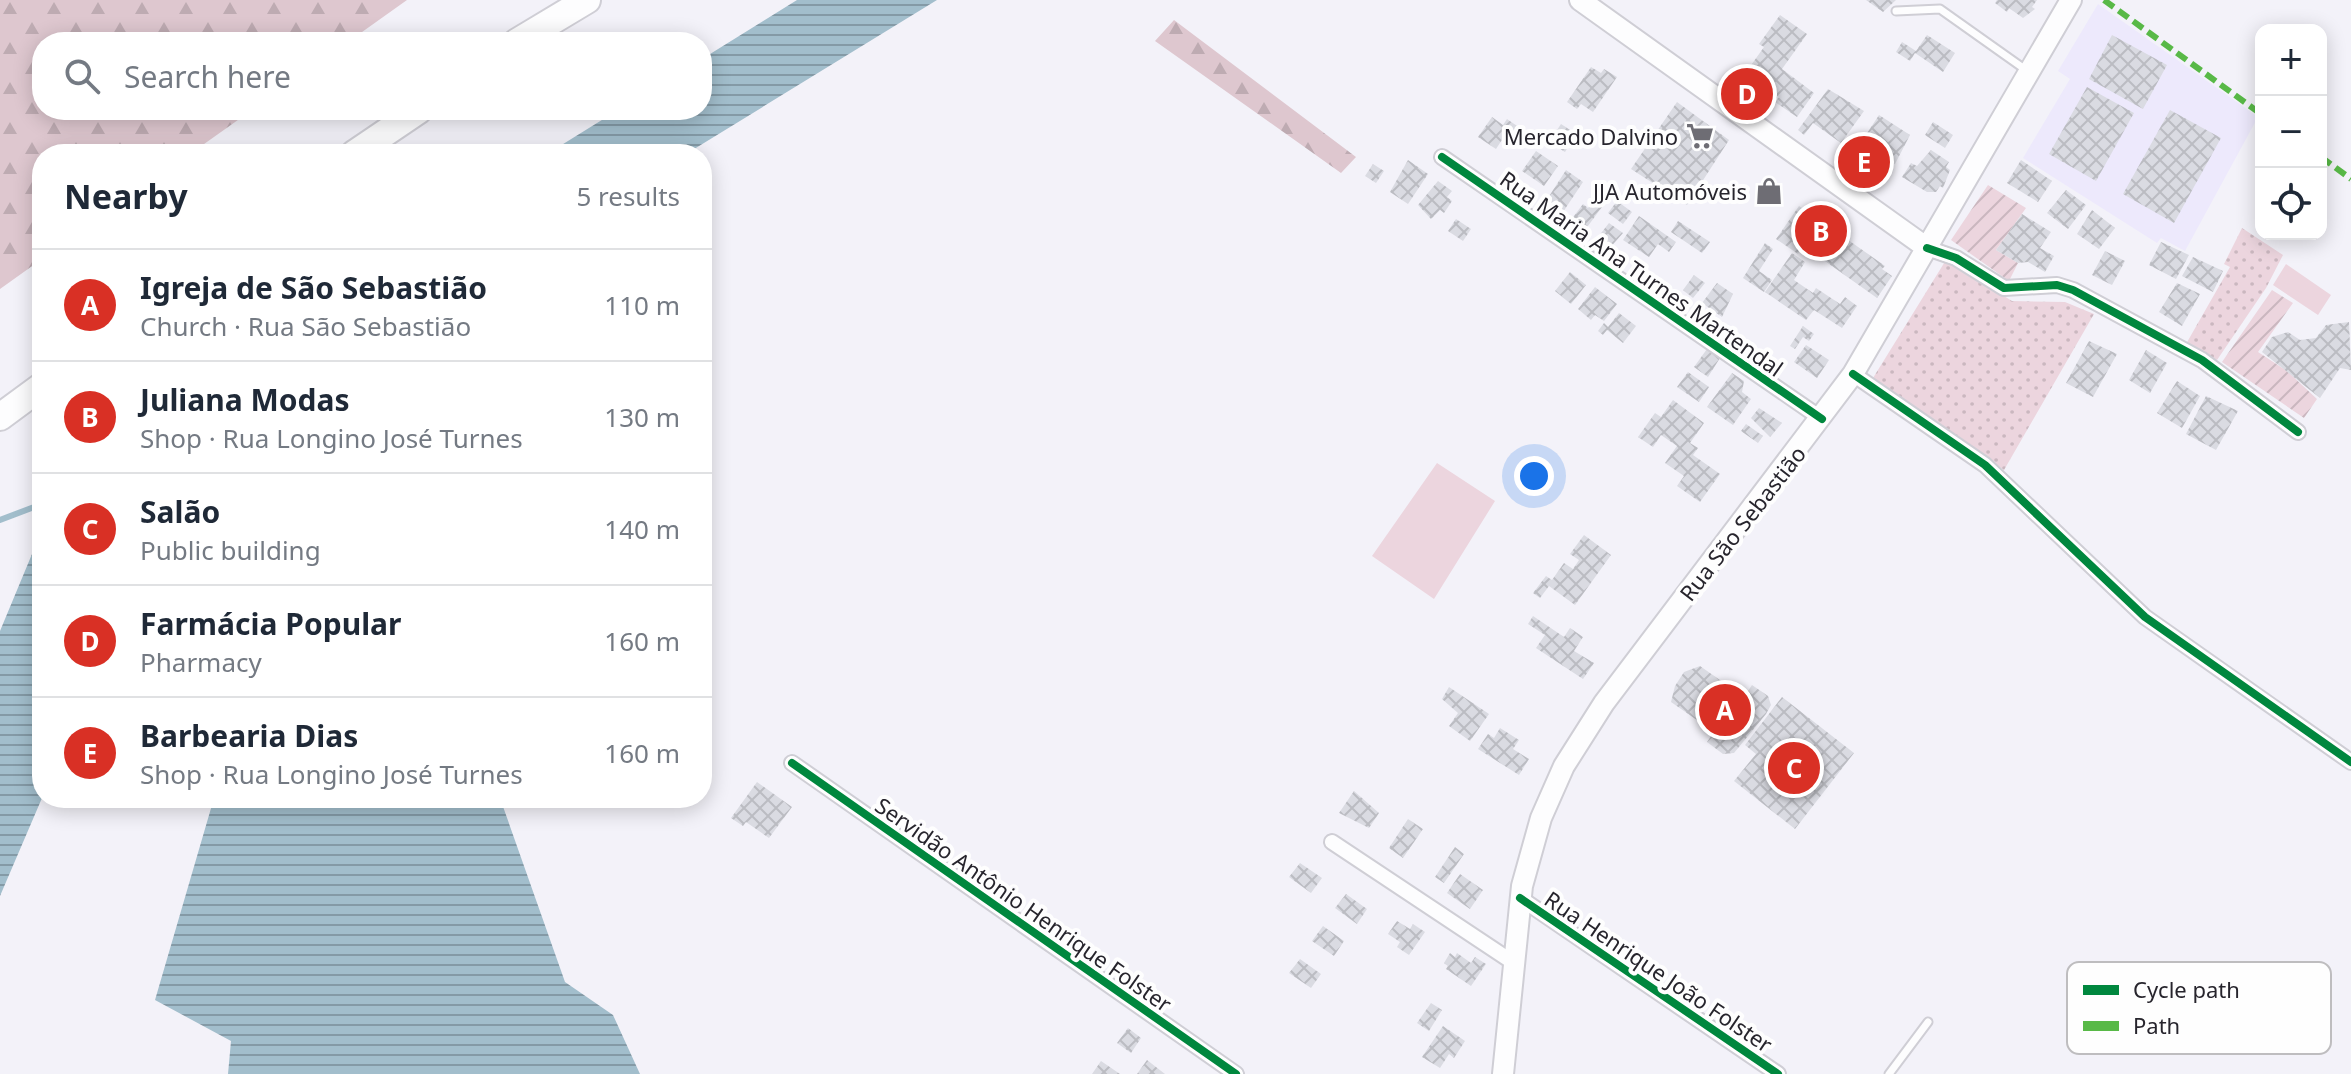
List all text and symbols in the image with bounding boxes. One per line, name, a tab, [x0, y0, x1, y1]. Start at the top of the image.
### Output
map controls	[2255, 24, 2327, 240]
button: +	[2255, 24, 2327, 96]
search box	[32, 32, 712, 120]
icon: search	[60, 54, 104, 98]
text: Search here	[124, 56, 291, 97]
pin: D	[1721, 64, 1773, 124]
button: −	[2255, 96, 2327, 168]
place label: Mercado Dalvino	[1504, 121, 1678, 151]
supermarket icon: Mercado Dalvino	[1685, 121, 1715, 151]
pin: E	[1838, 132, 1890, 192]
street label: Rua Maria Ana Turnes Martendal	[1494, 163, 1790, 383]
button: locate	[2255, 168, 2327, 240]
text: Nearby	[64, 173, 188, 219]
place label: JJA Automóveis	[1591, 176, 1747, 206]
shop icon: JJA Automóveis	[1754, 176, 1784, 206]
text: 5 results	[576, 178, 680, 214]
pin: B	[1795, 201, 1847, 261]
text: Igreja de São Sebastião	[140, 267, 487, 308]
text: A	[81, 287, 99, 323]
text: 110 m	[604, 287, 680, 323]
text: Church · Rua São Sebastião	[140, 308, 471, 344]
text: Juliana Modas	[140, 379, 350, 420]
text: B	[81, 399, 99, 435]
text: 130 m	[604, 399, 680, 435]
text: Shop · Rua Longino José Turnes	[140, 420, 523, 456]
street label: Rua São Sebastião	[1672, 439, 1812, 607]
your location	[1514, 456, 1554, 496]
text: Salão	[140, 491, 220, 532]
text: C	[82, 511, 98, 547]
text: 140 m	[604, 511, 680, 547]
text: Public building	[140, 532, 321, 568]
text: Farmácia Popular	[140, 603, 401, 644]
text: D	[80, 623, 100, 659]
text: 160 m	[604, 623, 680, 659]
text: Pharmacy	[140, 644, 262, 680]
pin: A	[1699, 680, 1751, 740]
text: Barbearia Dias	[140, 715, 358, 756]
text: E	[83, 735, 97, 771]
text: 160 m	[604, 735, 680, 771]
pin: C	[1768, 738, 1820, 798]
text: Shop · Rua Longino José Turnes	[140, 756, 523, 792]
street label: Servidão Antônio Henrique Folster	[870, 790, 1178, 1018]
street label: Rua Henrique João Folster	[1539, 883, 1779, 1059]
legend	[2067, 962, 2331, 1054]
text: Cycle path	[2133, 974, 2240, 1004]
text: Path	[2133, 1010, 2180, 1040]

